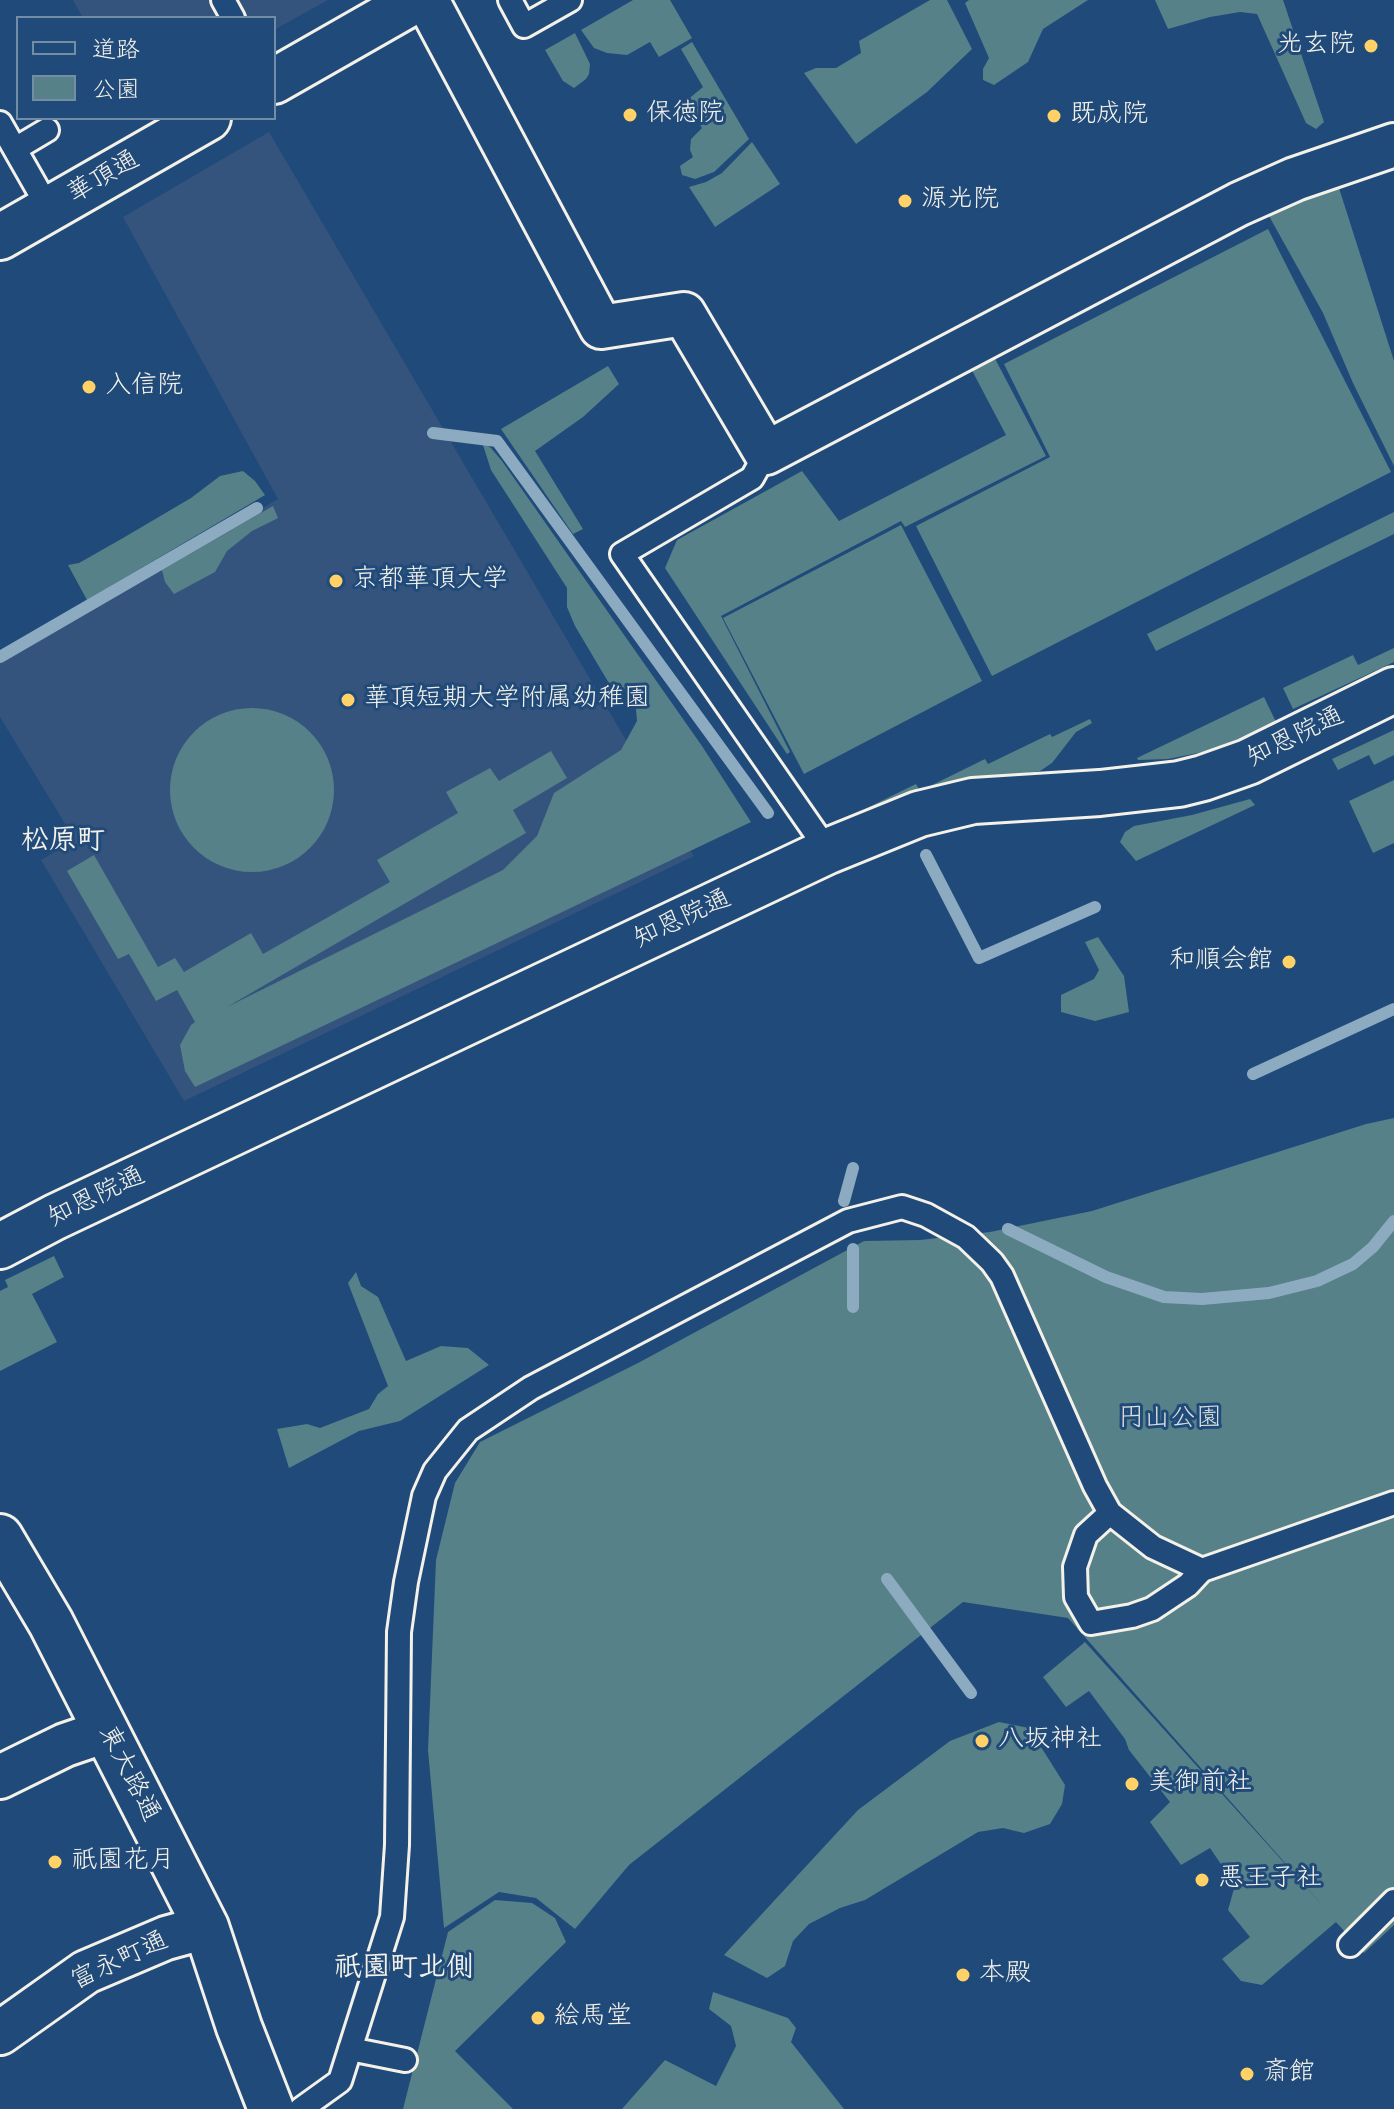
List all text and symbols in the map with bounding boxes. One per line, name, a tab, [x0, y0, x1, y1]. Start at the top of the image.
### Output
legend	[16, 16, 276, 120]
place label: 光玄院	[1277, 30, 1355, 62]
text: 道路	[92, 33, 140, 67]
marker: 光玄院	[1362, 37, 1380, 55]
text: 公園	[92, 73, 140, 107]
place label: 保徳院	[646, 99, 724, 131]
place label: 既成院	[1070, 100, 1148, 132]
marker: 保徳院	[621, 106, 639, 124]
marker: 既成院	[1045, 107, 1063, 125]
street label: 華頂通	[62, 145, 146, 211]
place label: 源光院	[921, 185, 999, 217]
marker: 源光院	[896, 192, 914, 210]
place label: 入信院	[105, 371, 183, 403]
marker: 入信院	[80, 378, 98, 396]
place label: 京都華頂大学	[352, 565, 508, 597]
marker: 京都華頂大学	[327, 572, 345, 590]
place label: 華頂短期大学附属幼稚園	[364, 684, 650, 716]
marker: 華頂短期大学附属幼稚園	[339, 691, 357, 709]
street label: 知恩院通	[1242, 701, 1350, 775]
district label: 松原町	[21, 825, 105, 859]
street label: 知恩院通	[629, 884, 737, 956]
place label: 和順会館	[1169, 946, 1273, 978]
marker: 和順会館	[1280, 953, 1298, 971]
street label: 知恩院通	[43, 1161, 151, 1235]
park label: 円山公園	[1118, 1404, 1222, 1436]
street label: 東大路通	[90, 1721, 166, 1827]
place label: 八坂神社	[998, 1725, 1102, 1757]
marker: 八坂神社	[973, 1732, 991, 1750]
place label: 美御前社	[1148, 1768, 1252, 1800]
marker: 美御前社	[1123, 1775, 1141, 1793]
place label: 祇園花月	[71, 1846, 175, 1878]
marker: 祇園花月	[46, 1853, 64, 1871]
place label: 悪王子社	[1218, 1864, 1322, 1896]
marker: 悪王子社	[1193, 1871, 1211, 1889]
street label: 富永町通	[66, 1926, 174, 1998]
district label: 祇園町北側	[334, 1952, 474, 1986]
place label: 本殿	[979, 1959, 1031, 1991]
marker: 本殿	[954, 1966, 972, 1984]
place label: 絵馬堂	[554, 2002, 632, 2034]
marker: 絵馬堂	[529, 2009, 547, 2027]
place label: 斎館	[1263, 2058, 1315, 2090]
marker: 斎館	[1238, 2065, 1256, 2083]

